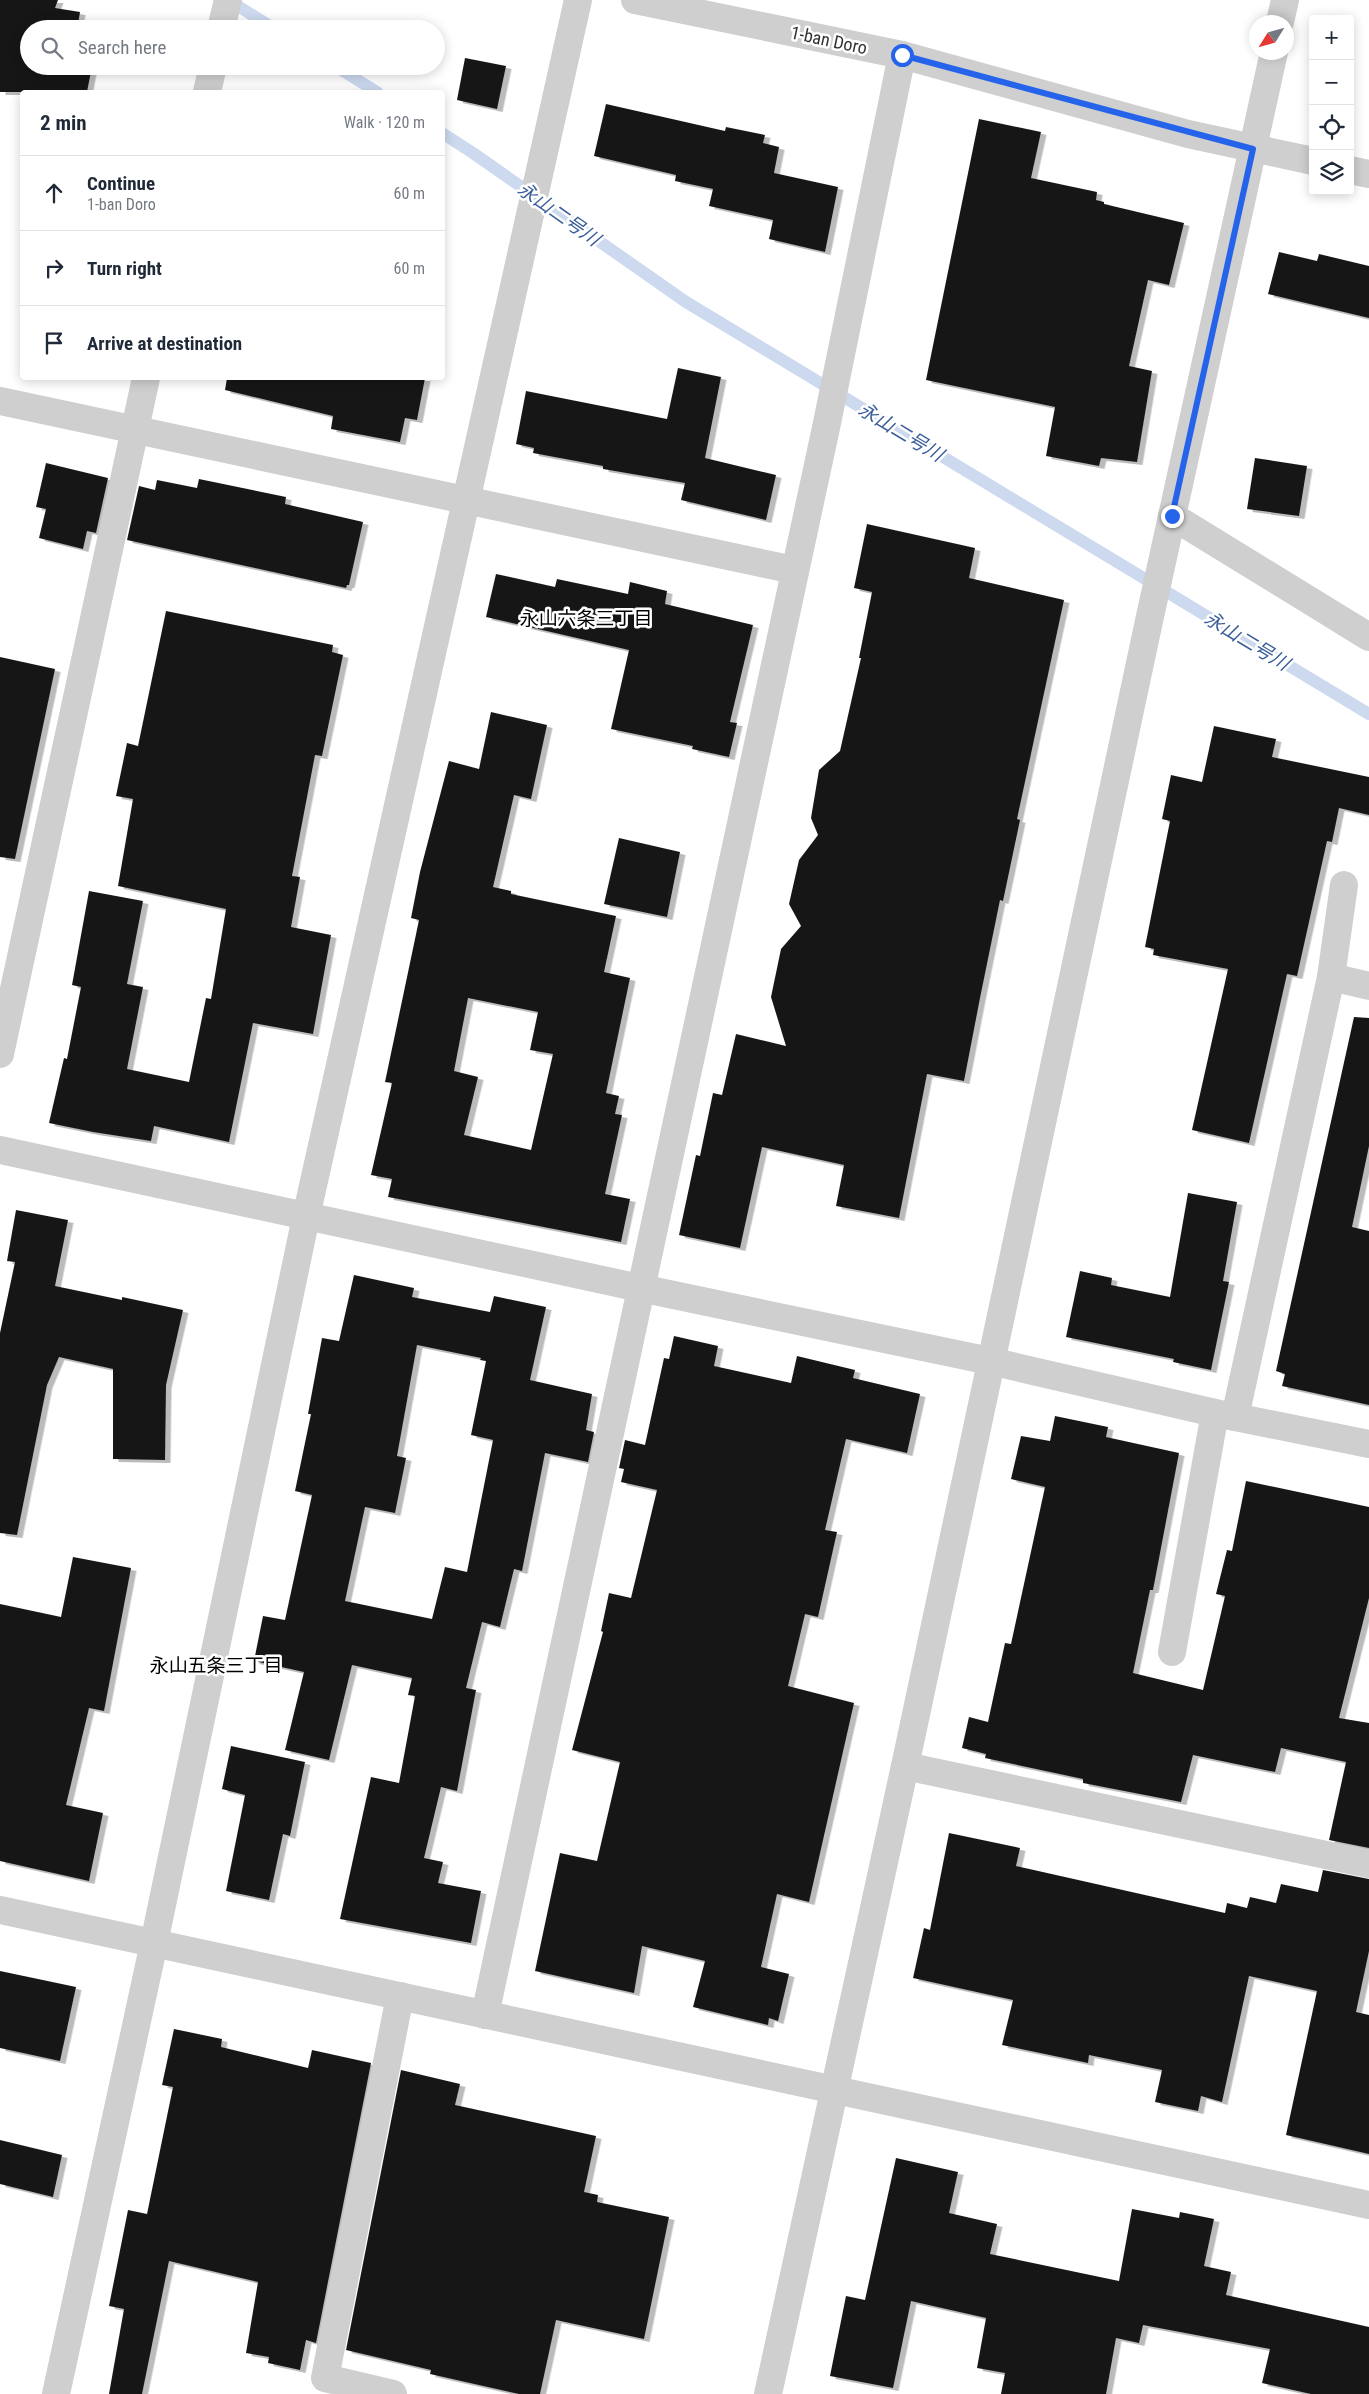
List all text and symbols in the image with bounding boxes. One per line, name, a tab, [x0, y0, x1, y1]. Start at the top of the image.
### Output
north arrow	[1249, 15, 1294, 60]
map controls	[1309, 15, 1354, 195]
button: +	[1309, 15, 1354, 60]
search box	[20, 20, 445, 75]
street label: 1-ban Doro	[789, 22, 869, 58]
icon: search	[38, 34, 66, 62]
text: Search here	[78, 36, 166, 59]
route start	[891, 44, 914, 67]
button: −	[1309, 60, 1354, 105]
button: locate	[1309, 105, 1354, 150]
text: 2 min	[40, 111, 87, 135]
text: Walk · 120 m	[344, 113, 425, 132]
button: layers	[1309, 150, 1354, 195]
text: Continue	[87, 172, 155, 195]
water label: 永山二号川	[513, 177, 606, 252]
icon: ahead	[40, 179, 68, 207]
text: 60 m	[393, 184, 425, 203]
text: 1-ban Doro	[87, 195, 156, 214]
icon: right	[40, 254, 68, 282]
text: Turn right	[87, 257, 162, 280]
text: 60 m	[393, 259, 425, 278]
icon: arrive	[40, 329, 68, 357]
text: Arrive at destination	[87, 332, 242, 355]
water label: 永山二号川	[854, 398, 949, 467]
route end	[1161, 505, 1184, 528]
district label: 永山六条三丁目	[519, 607, 653, 630]
water label: 永山二号川	[1200, 607, 1295, 676]
district label: 永山五条三丁目	[149, 1654, 283, 1677]

